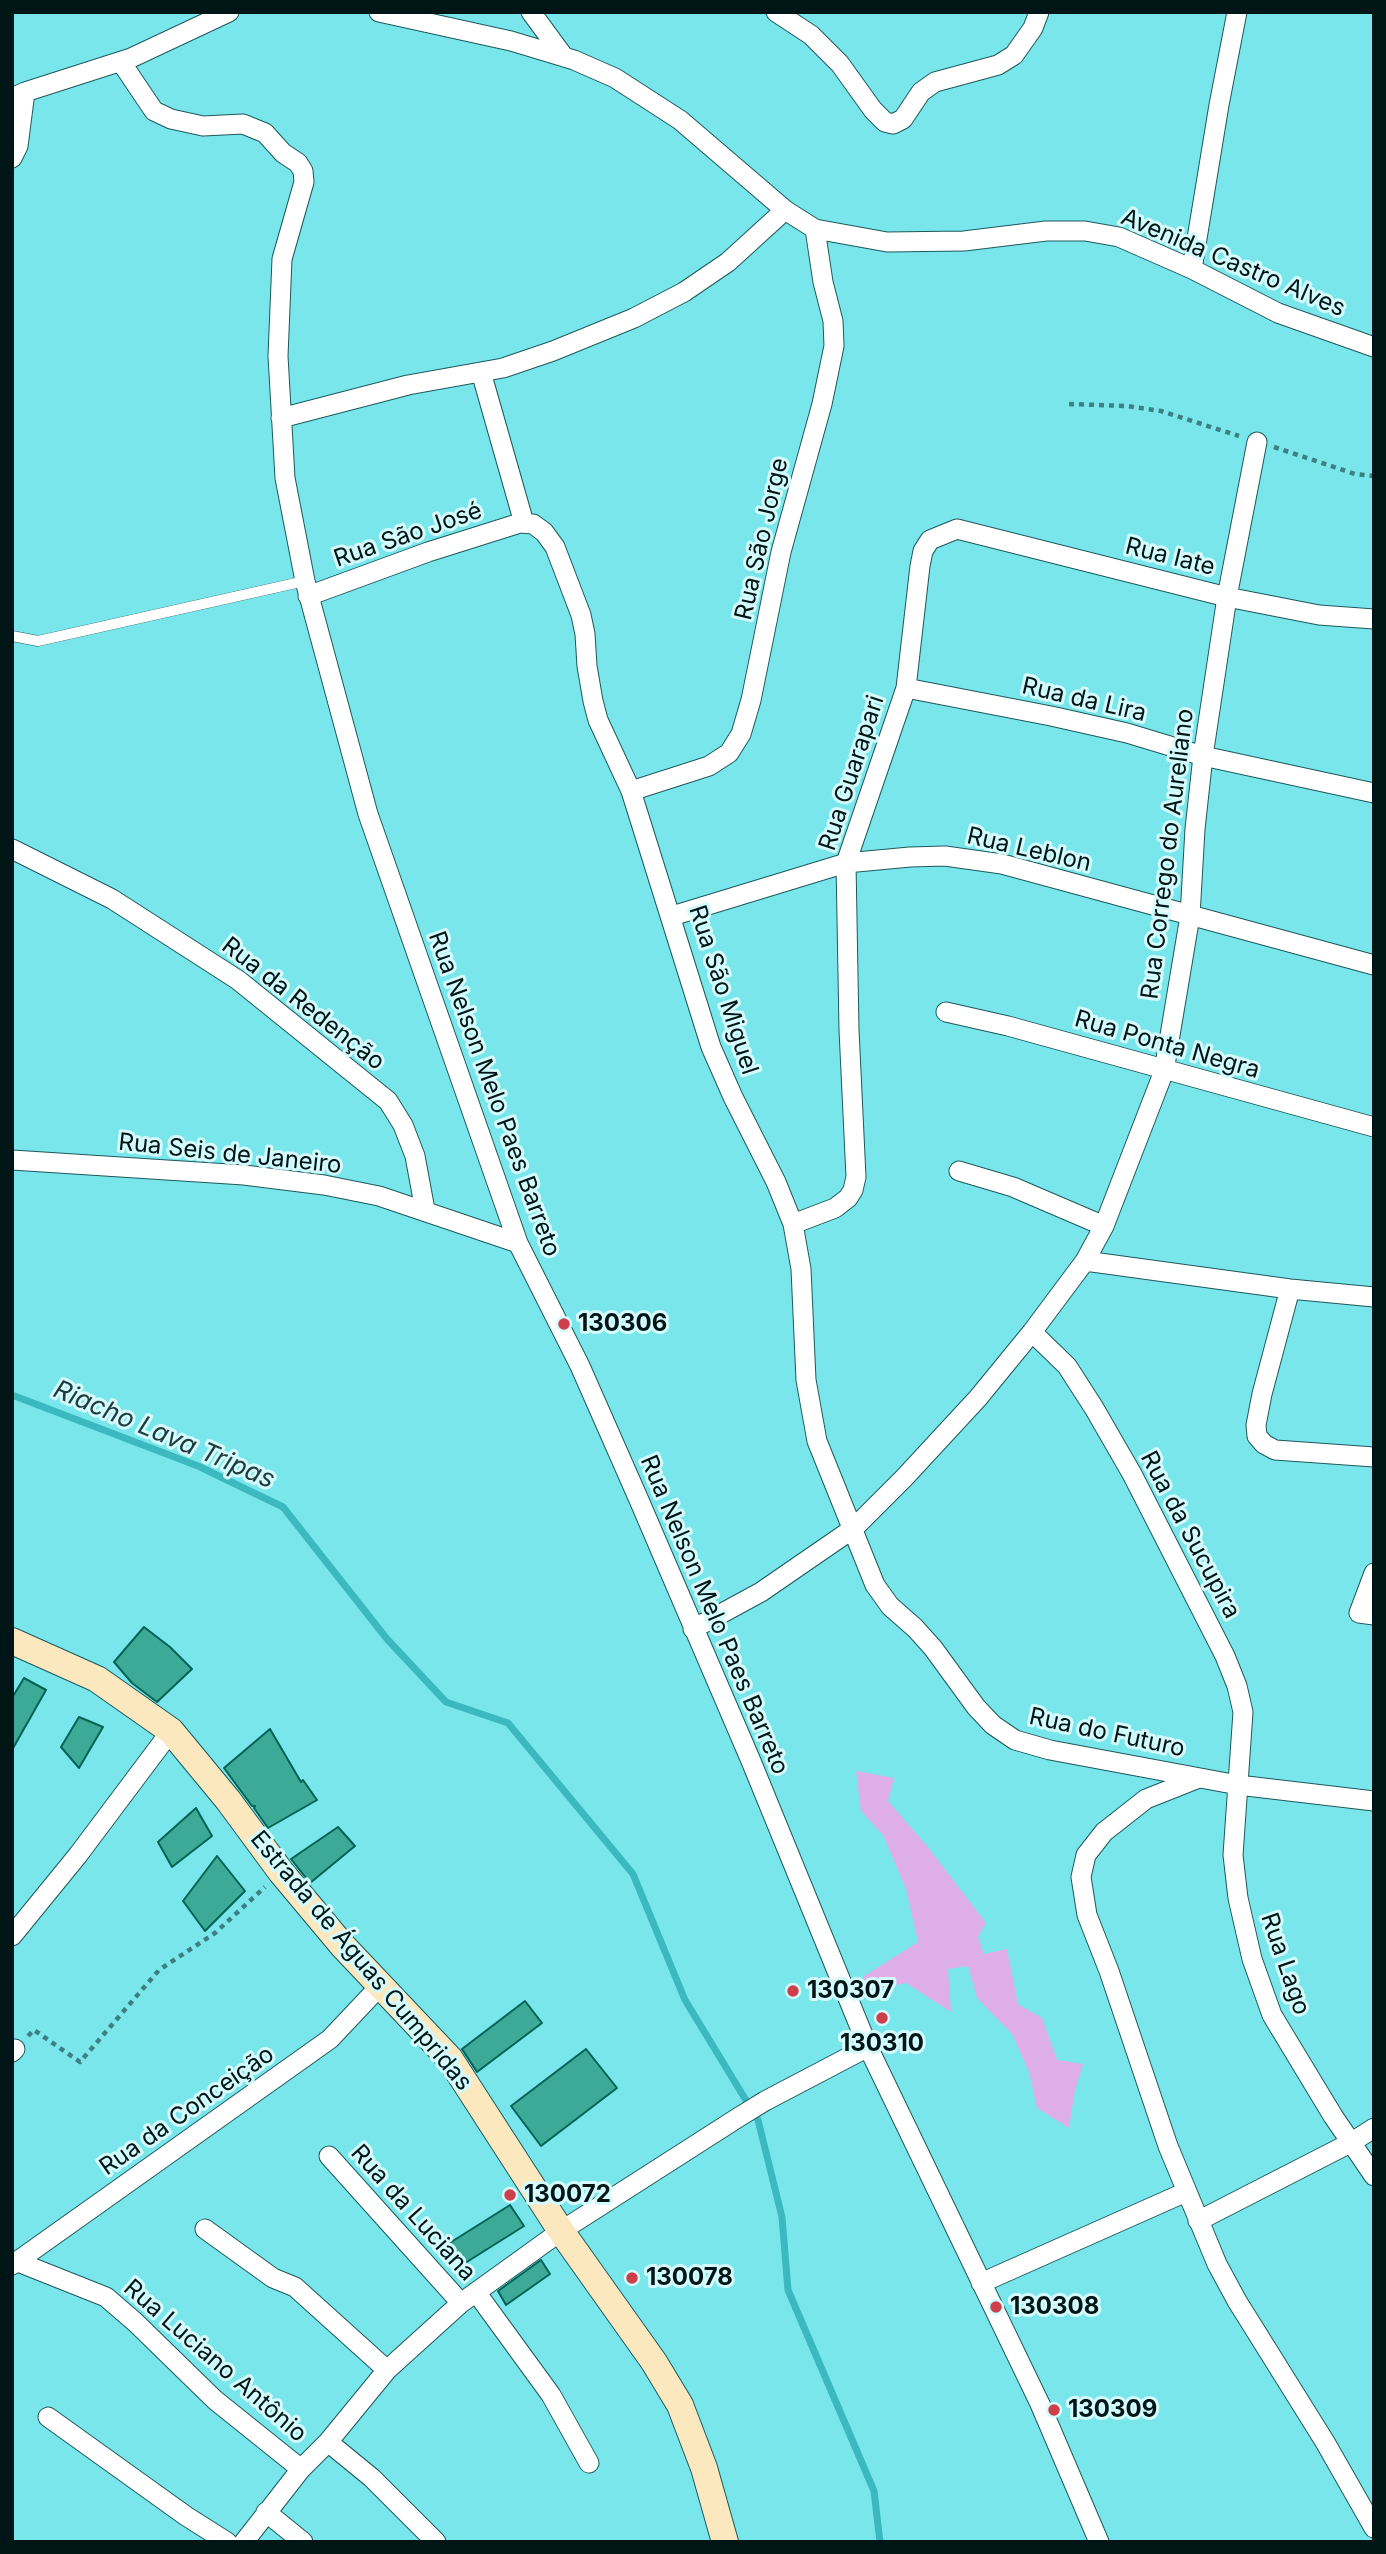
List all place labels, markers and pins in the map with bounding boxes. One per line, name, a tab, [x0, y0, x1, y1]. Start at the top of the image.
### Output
place label: 130306	[578, 1310, 667, 1338]
marker: 130306	[556, 1316, 572, 1332]
place label: 130307	[807, 1977, 894, 2005]
marker: 130307	[785, 1983, 801, 1999]
marker: 130310	[874, 2010, 890, 2026]
place label: 130310	[840, 2030, 924, 2058]
place label: 130072	[524, 2181, 611, 2209]
marker: 130072	[502, 2187, 518, 2203]
place label: 130078	[646, 2264, 733, 2292]
marker: 130078	[624, 2270, 640, 2286]
place label: 130308	[1010, 2293, 1099, 2321]
marker: 130308	[988, 2299, 1004, 2315]
place label: 130309	[1068, 2396, 1157, 2424]
marker: 130309	[1046, 2402, 1062, 2418]

